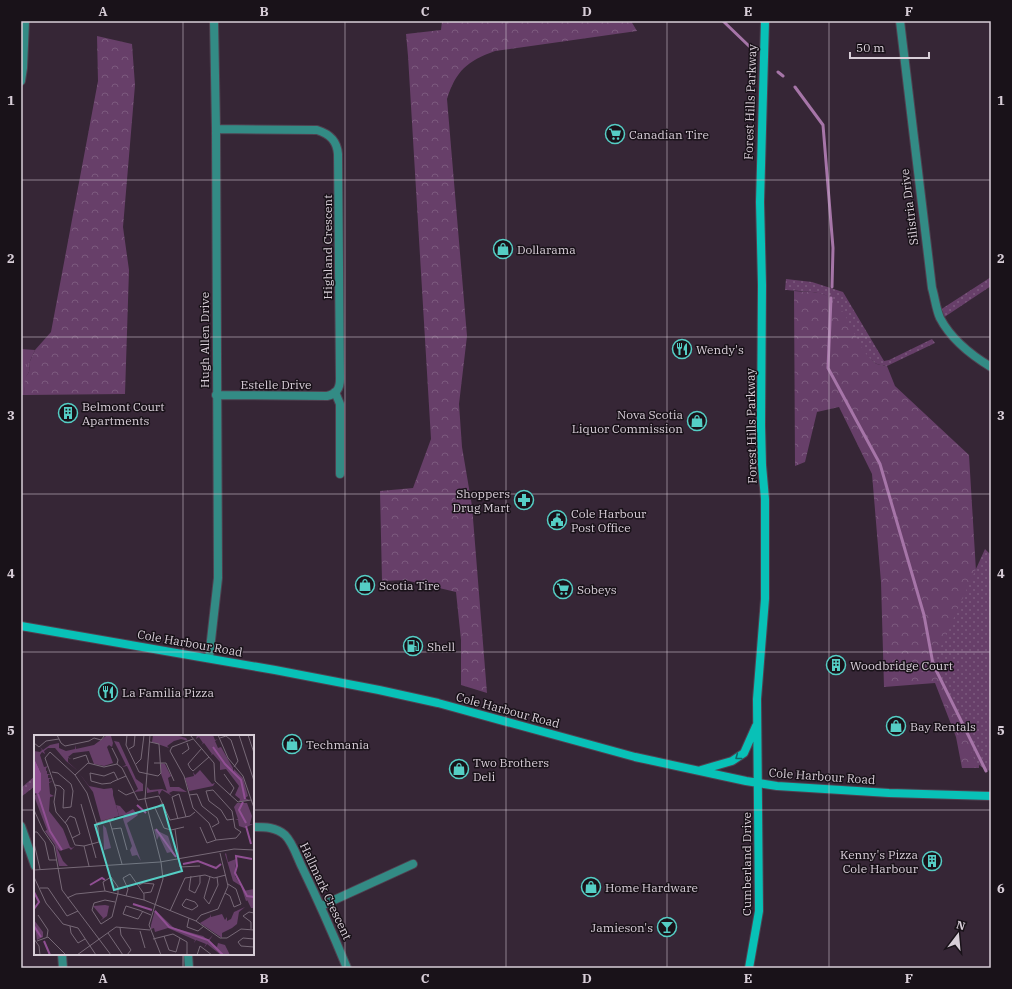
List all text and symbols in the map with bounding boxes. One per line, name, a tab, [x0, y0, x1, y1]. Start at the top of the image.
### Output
text: A	[98, 3, 108, 20]
text: B	[259, 3, 269, 20]
text: C	[421, 3, 430, 20]
text: D	[582, 3, 592, 20]
text: E	[744, 3, 752, 20]
text: F	[905, 3, 913, 20]
scale bar	[850, 34, 929, 60]
text: 50 m	[856, 40, 885, 55]
street label: Forest Hills Parkway	[740, 43, 760, 160]
text: 1	[7, 92, 15, 109]
text: 1	[997, 92, 1005, 109]
supermarket icon: Canadian Tire	[604, 123, 626, 145]
place label: Canadian Tire	[629, 127, 709, 142]
street label: Silistria Drive	[897, 168, 921, 246]
street label: Highland Crescent	[320, 195, 335, 299]
shop icon: Dollarama	[492, 238, 514, 260]
place label: Dollarama	[517, 242, 576, 257]
text: 2	[7, 250, 15, 267]
text: 2	[997, 250, 1005, 267]
street label: Hugh Allen Drive	[197, 292, 212, 388]
restaurant icon: Wendy's	[671, 338, 693, 360]
place label: Wendy's	[696, 342, 744, 357]
street label: Forest Hills Parkway	[742, 367, 760, 484]
street label: Estelle Drive	[241, 377, 311, 392]
place label: Belmont Court Apartments	[82, 399, 165, 428]
building icon: Belmont Court Apartments	[57, 402, 79, 424]
text: 3	[7, 407, 15, 424]
place label: Nova Scotia Liquor Commission	[572, 407, 683, 436]
text: 3	[997, 407, 1005, 424]
shop icon: Nova Scotia Liquor Commission	[686, 410, 708, 432]
place label: Shoppers Drug Mart	[453, 486, 510, 515]
pharmacy icon: Shoppers Drug Mart	[513, 489, 535, 511]
place label: Cole Harbour Post Office	[571, 506, 647, 535]
public building icon: Cole Harbour Post Office	[546, 509, 568, 531]
text: 4	[7, 565, 15, 582]
text: 4	[997, 565, 1005, 582]
shop icon: Scotia Tire	[354, 574, 376, 596]
place label: Scotia Tire	[379, 578, 440, 593]
supermarket icon: Sobeys	[552, 578, 574, 600]
place label: Sobeys	[577, 582, 617, 597]
street label: Cole Harbour Road	[136, 626, 244, 660]
fuel station icon: Shell	[402, 635, 424, 657]
place label: Shell	[427, 639, 456, 654]
building icon: Woodbridge Court	[825, 654, 847, 676]
place label: Woodbridge Court	[850, 658, 953, 673]
restaurant icon: La Familia Pizza	[97, 681, 119, 703]
place label: La Familia Pizza	[122, 685, 214, 700]
street label: Cole Harbour Road	[454, 689, 562, 731]
shop icon: Bay Rentals	[885, 715, 907, 737]
place label: Bay Rentals	[910, 719, 976, 734]
text: 5	[7, 722, 15, 739]
text: 5	[997, 722, 1005, 739]
shop icon: Techmania	[281, 733, 303, 755]
inset map	[34, 735, 254, 955]
place label: Techmania	[306, 737, 370, 752]
one-way arrow	[736, 752, 743, 759]
place label: Two Brothers Deli	[473, 755, 549, 784]
shop icon: Two Brothers Deli	[448, 758, 470, 780]
street label: Cole Harbour Road	[768, 765, 876, 787]
street label: Cumberland Drive	[739, 812, 754, 916]
street label: Hallmark Crescent	[297, 840, 355, 942]
place label: Kenny's Pizza Cole Harbour	[840, 847, 919, 876]
building icon: Kenny's Pizza Cole Harbour	[921, 850, 943, 872]
shop icon: Home Hardware	[580, 876, 602, 898]
text: 6	[7, 880, 15, 897]
place label: Home Hardware	[605, 880, 698, 895]
text: 6	[997, 880, 1005, 897]
north arrow	[938, 915, 978, 955]
bar icon: Jamieson's	[656, 916, 678, 938]
text: N	[955, 917, 967, 933]
place label: Jamieson's	[591, 920, 653, 935]
text: A	[98, 970, 108, 987]
text: B	[259, 970, 269, 987]
text: C	[421, 970, 430, 987]
text: D	[582, 970, 592, 987]
text: E	[744, 970, 752, 987]
text: F	[905, 970, 913, 987]

